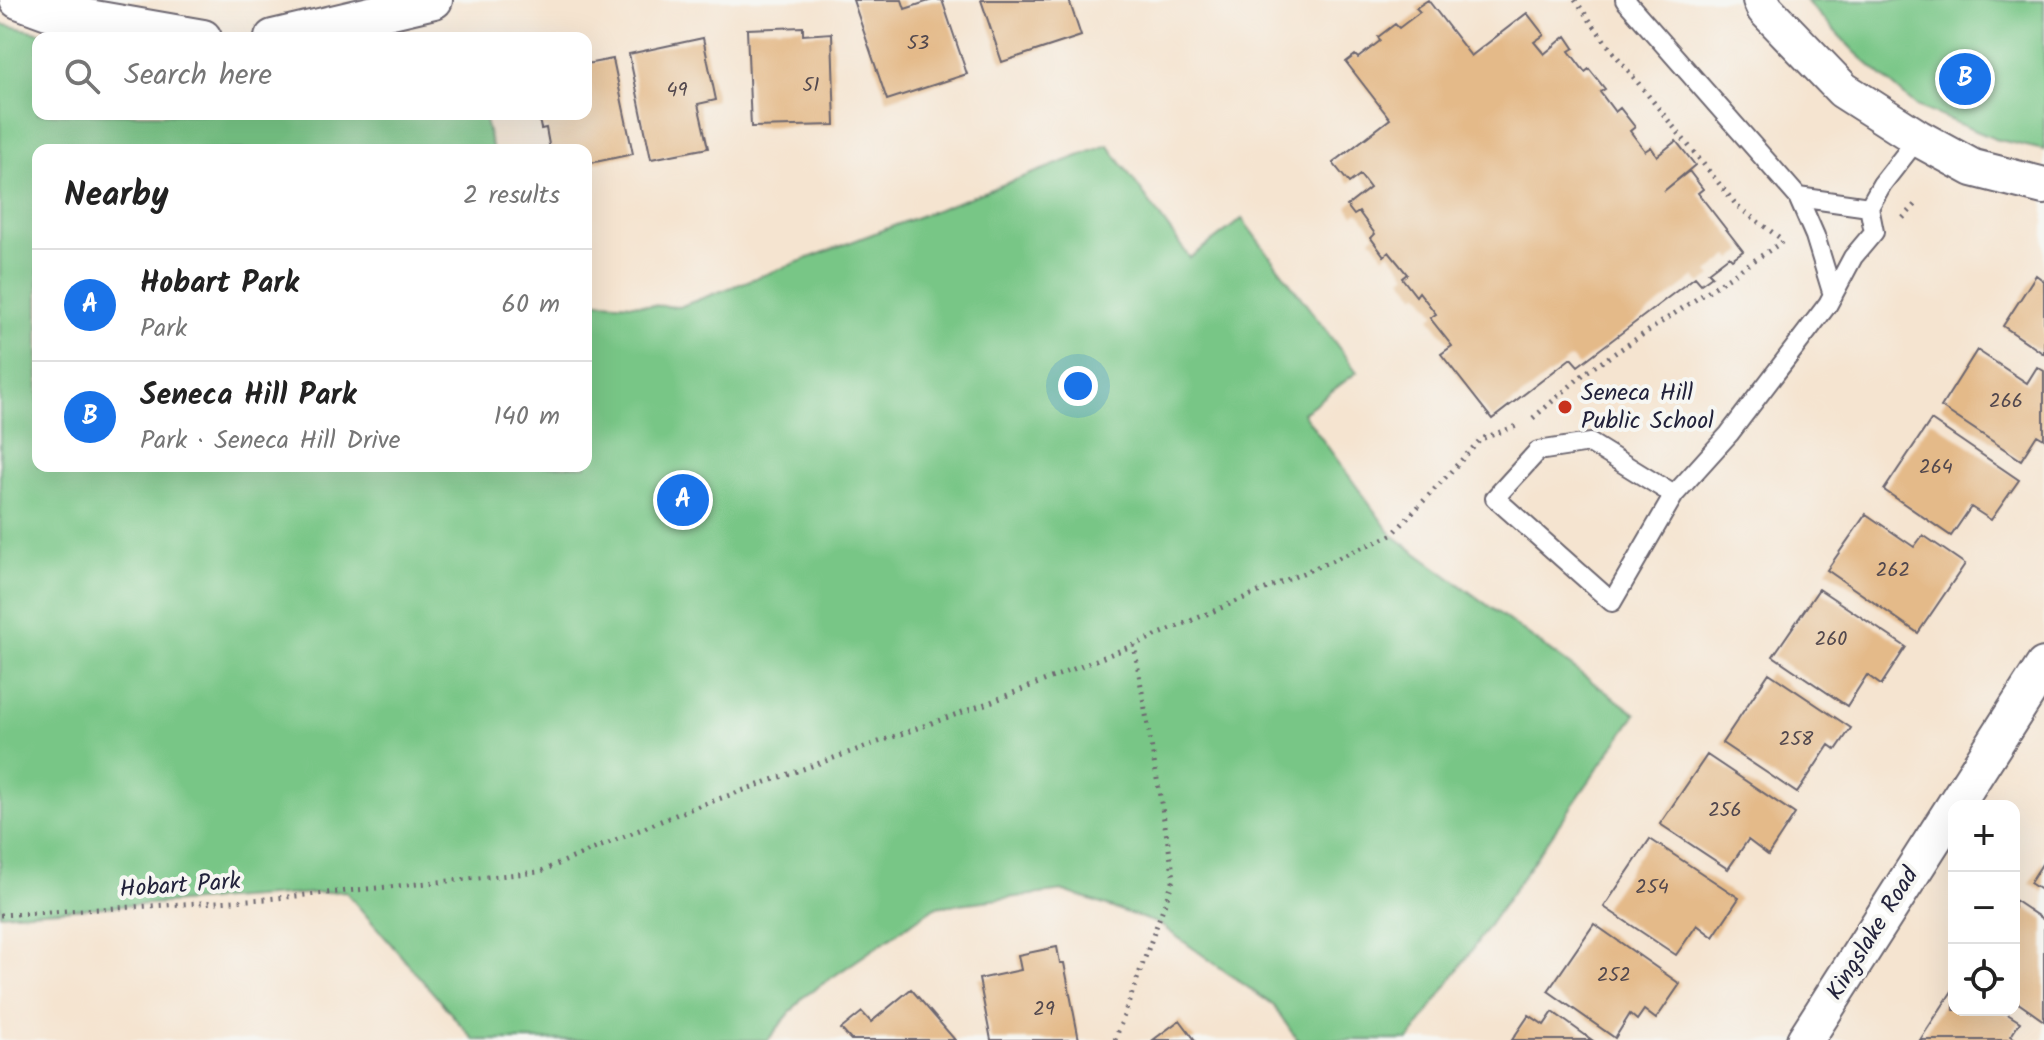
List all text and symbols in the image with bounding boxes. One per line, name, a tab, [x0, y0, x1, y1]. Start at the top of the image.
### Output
house number: 53	[907, 28, 929, 60]
search box	[32, 32, 592, 120]
pin: B	[1939, 49, 1991, 109]
text: Search here	[124, 52, 272, 100]
icon: search	[60, 54, 104, 98]
house number: 51	[802, 70, 820, 102]
house number: 49	[667, 75, 688, 107]
text: Nearby	[64, 169, 169, 223]
text: 2 results	[463, 175, 560, 217]
text: Hobart Park	[140, 260, 299, 308]
text: A	[82, 284, 98, 326]
text: 60 m	[501, 284, 560, 326]
text: Park	[140, 308, 187, 350]
your location	[1058, 366, 1098, 406]
text: Seneca Hill Park	[140, 372, 356, 420]
place label: Seneca Hill Public School	[1581, 374, 1714, 441]
house number: 266	[1989, 386, 2023, 418]
text: B	[82, 396, 98, 438]
text: 140 m	[493, 396, 560, 438]
marker: Seneca Hill Public School	[1556, 398, 1574, 416]
text: Park · Seneca Hill Drive	[140, 420, 400, 462]
house number: 264	[1919, 452, 1953, 484]
pin: A	[657, 470, 709, 530]
house number: 262	[1876, 555, 1910, 587]
house number: 260	[1815, 624, 1847, 656]
house number: 258	[1779, 724, 1814, 756]
house number: 256	[1708, 795, 1742, 827]
map controls	[1948, 800, 2020, 1016]
button: +	[1948, 800, 2020, 872]
street label: Kingslake Road	[1816, 859, 1930, 1008]
street label: Hobart Park	[118, 862, 243, 910]
house number: 254	[1635, 872, 1669, 904]
button: −	[1948, 872, 2020, 944]
button: locate	[1948, 944, 2020, 1016]
house number: 252	[1597, 960, 1631, 992]
house number: 29	[1033, 994, 1055, 1026]

